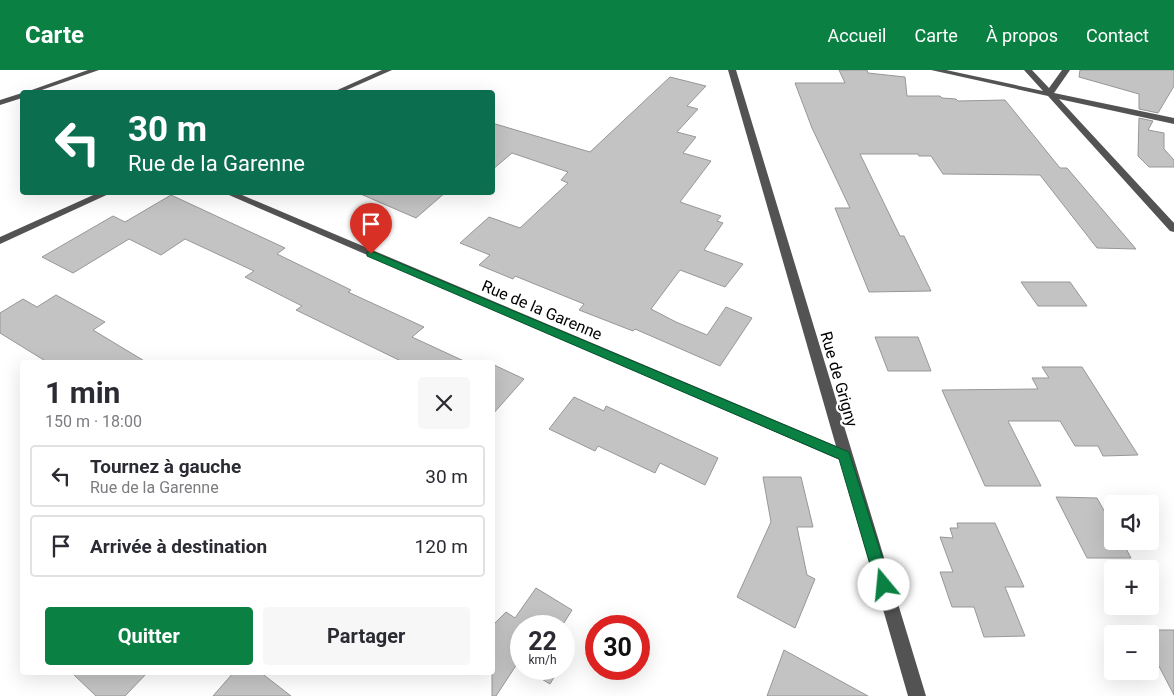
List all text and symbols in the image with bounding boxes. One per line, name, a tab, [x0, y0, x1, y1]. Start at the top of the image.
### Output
text: Carte	[25, 21, 84, 49]
text: Accueil	[828, 25, 886, 46]
text: Carte	[914, 25, 958, 46]
text: À propos	[986, 25, 1058, 46]
text: Contact	[1086, 25, 1149, 46]
text: 30 m	[128, 109, 207, 150]
icon: left	[45, 110, 110, 175]
text: Rue de la Garenne	[128, 151, 305, 176]
pin	[350, 203, 392, 254]
icon: arrive	[357, 210, 385, 238]
street label: Rue de la Garenne	[479, 276, 605, 344]
street label: Rue de Grigny	[816, 329, 862, 429]
text: 1 min	[45, 375, 120, 410]
button: close	[418, 377, 470, 429]
text: 150 m · 18:00	[45, 412, 142, 431]
text: Tournez à gauche	[90, 455, 241, 478]
icon: left	[47, 462, 75, 490]
text: 30 m	[425, 465, 468, 488]
text: Rue de la Garenne	[90, 478, 219, 497]
map controls	[1104, 495, 1159, 680]
button: sound	[1104, 495, 1159, 550]
icon: arrive	[47, 532, 75, 560]
text: Arrivée à destination	[90, 535, 267, 558]
text: 120 m	[415, 535, 468, 558]
position arrow	[857, 558, 909, 610]
button: +	[1104, 560, 1159, 615]
button: Quitter	[45, 607, 253, 665]
button: Partager	[263, 607, 470, 665]
speed limit sign: 30	[585, 615, 650, 680]
button: −	[1104, 625, 1159, 680]
text: 22	[528, 627, 557, 656]
text: km/h	[528, 653, 557, 667]

